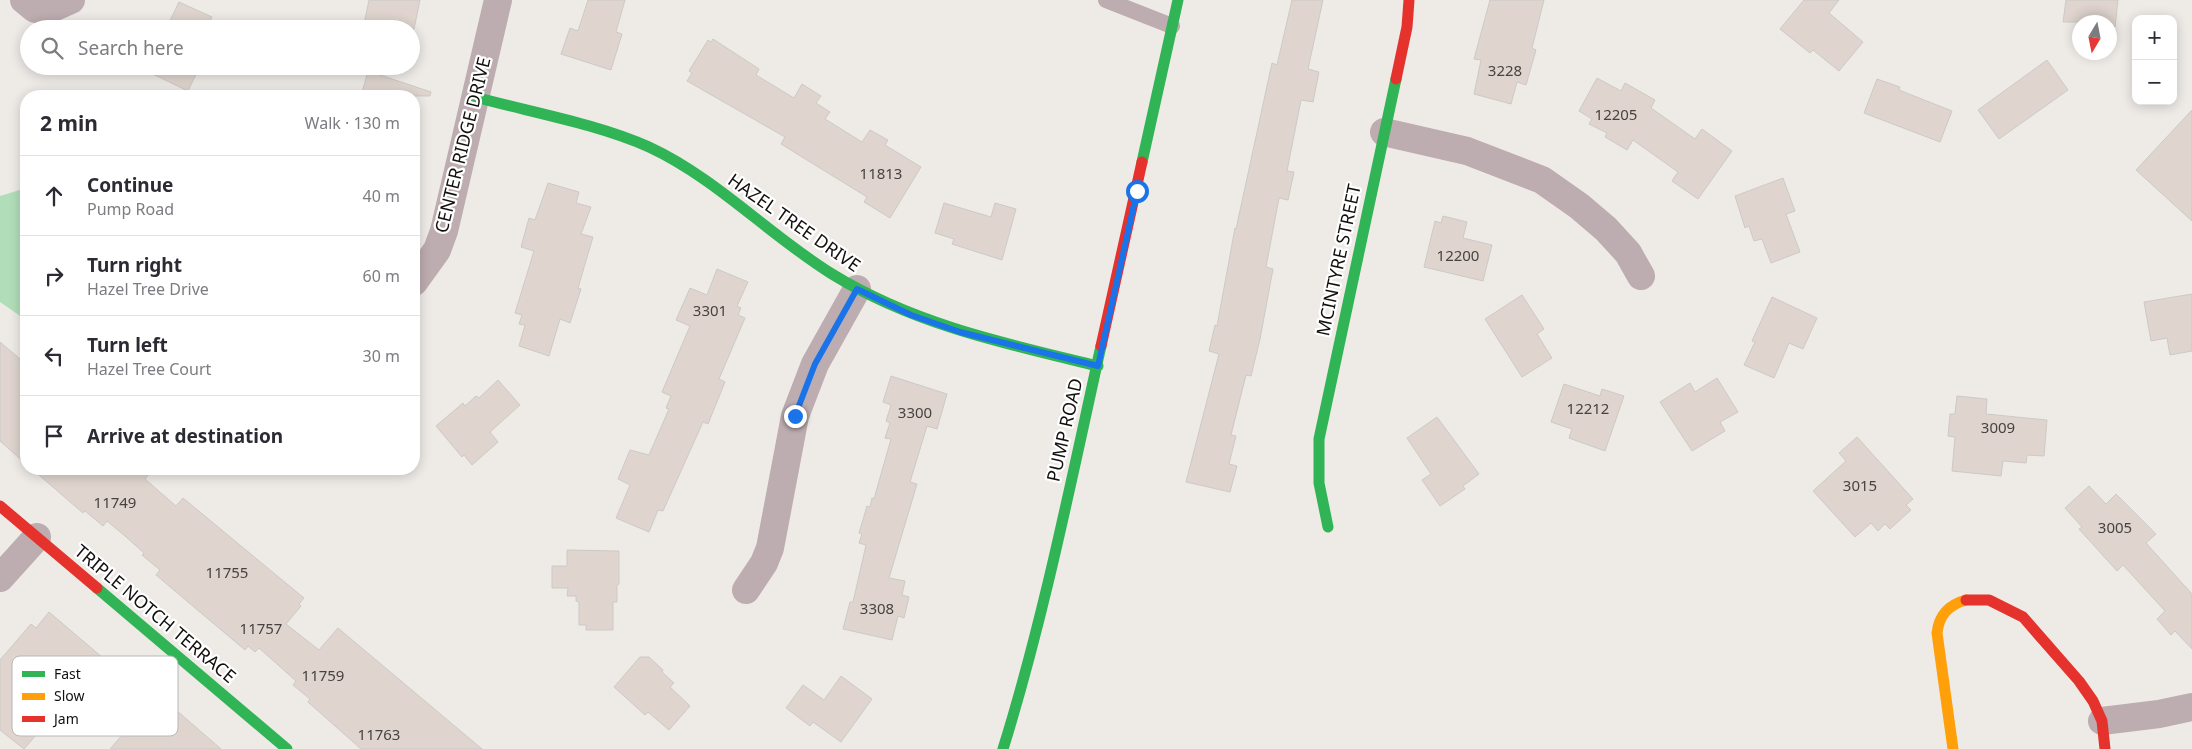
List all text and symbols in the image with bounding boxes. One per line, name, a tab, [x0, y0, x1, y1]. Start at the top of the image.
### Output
north arrow	[2072, 15, 2117, 60]
map controls	[2132, 15, 2177, 105]
button: +	[2132, 15, 2177, 60]
search box	[20, 20, 420, 75]
icon: search	[38, 34, 66, 62]
text: Search here	[78, 35, 184, 61]
street label: CENTER RIDGE DRIVE	[429, 54, 495, 235]
house number: 3228	[1488, 60, 1522, 80]
button: −	[2132, 60, 2177, 105]
house number: 12205	[1595, 104, 1637, 124]
text: 2 min	[40, 109, 98, 137]
text: Walk · 130 m	[305, 112, 400, 134]
house number: 11813	[860, 163, 902, 183]
street label: HAZEL TREE DRIVE	[724, 167, 866, 277]
text: Continue	[87, 172, 173, 198]
route start	[1126, 180, 1149, 203]
icon: ahead	[40, 182, 68, 210]
street label: MCINTYRE STREET	[1310, 182, 1366, 338]
text: 40 m	[363, 185, 400, 207]
text: Pump Road	[87, 198, 174, 220]
house number: 12200	[1437, 245, 1479, 265]
text: Turn right	[87, 252, 182, 278]
icon: right	[40, 262, 68, 290]
text: 60 m	[363, 265, 400, 287]
text: Hazel Tree Drive	[87, 278, 209, 300]
house number: 3301	[693, 300, 727, 320]
text: Turn left	[87, 332, 168, 358]
icon: left	[40, 342, 68, 370]
text: 30 m	[363, 345, 400, 367]
text: Hazel Tree Court	[87, 358, 211, 380]
street label: PUMP ROAD	[1040, 376, 1088, 484]
house number: 12212	[1567, 398, 1609, 418]
house number: 3300	[898, 402, 932, 422]
route end	[784, 405, 807, 428]
house number: 3009	[1981, 417, 2015, 437]
icon: arrive	[40, 422, 68, 450]
text: Arrive at destination	[87, 423, 283, 449]
house number: 3015	[1843, 475, 1877, 495]
house number: 11749	[94, 492, 136, 512]
house number: 3005	[2098, 517, 2132, 537]
street label: TRIPLE NOTCH TERRACE	[70, 539, 241, 688]
house number: 11755	[206, 562, 248, 582]
house number: 3308	[860, 598, 894, 618]
house number: 11757	[240, 618, 282, 638]
legend	[12, 656, 178, 736]
text: Fast	[54, 664, 81, 683]
house number: 11759	[302, 665, 344, 685]
text: Slow	[54, 686, 85, 705]
text: Jam	[52, 709, 79, 728]
house number: 11763	[358, 724, 400, 744]

